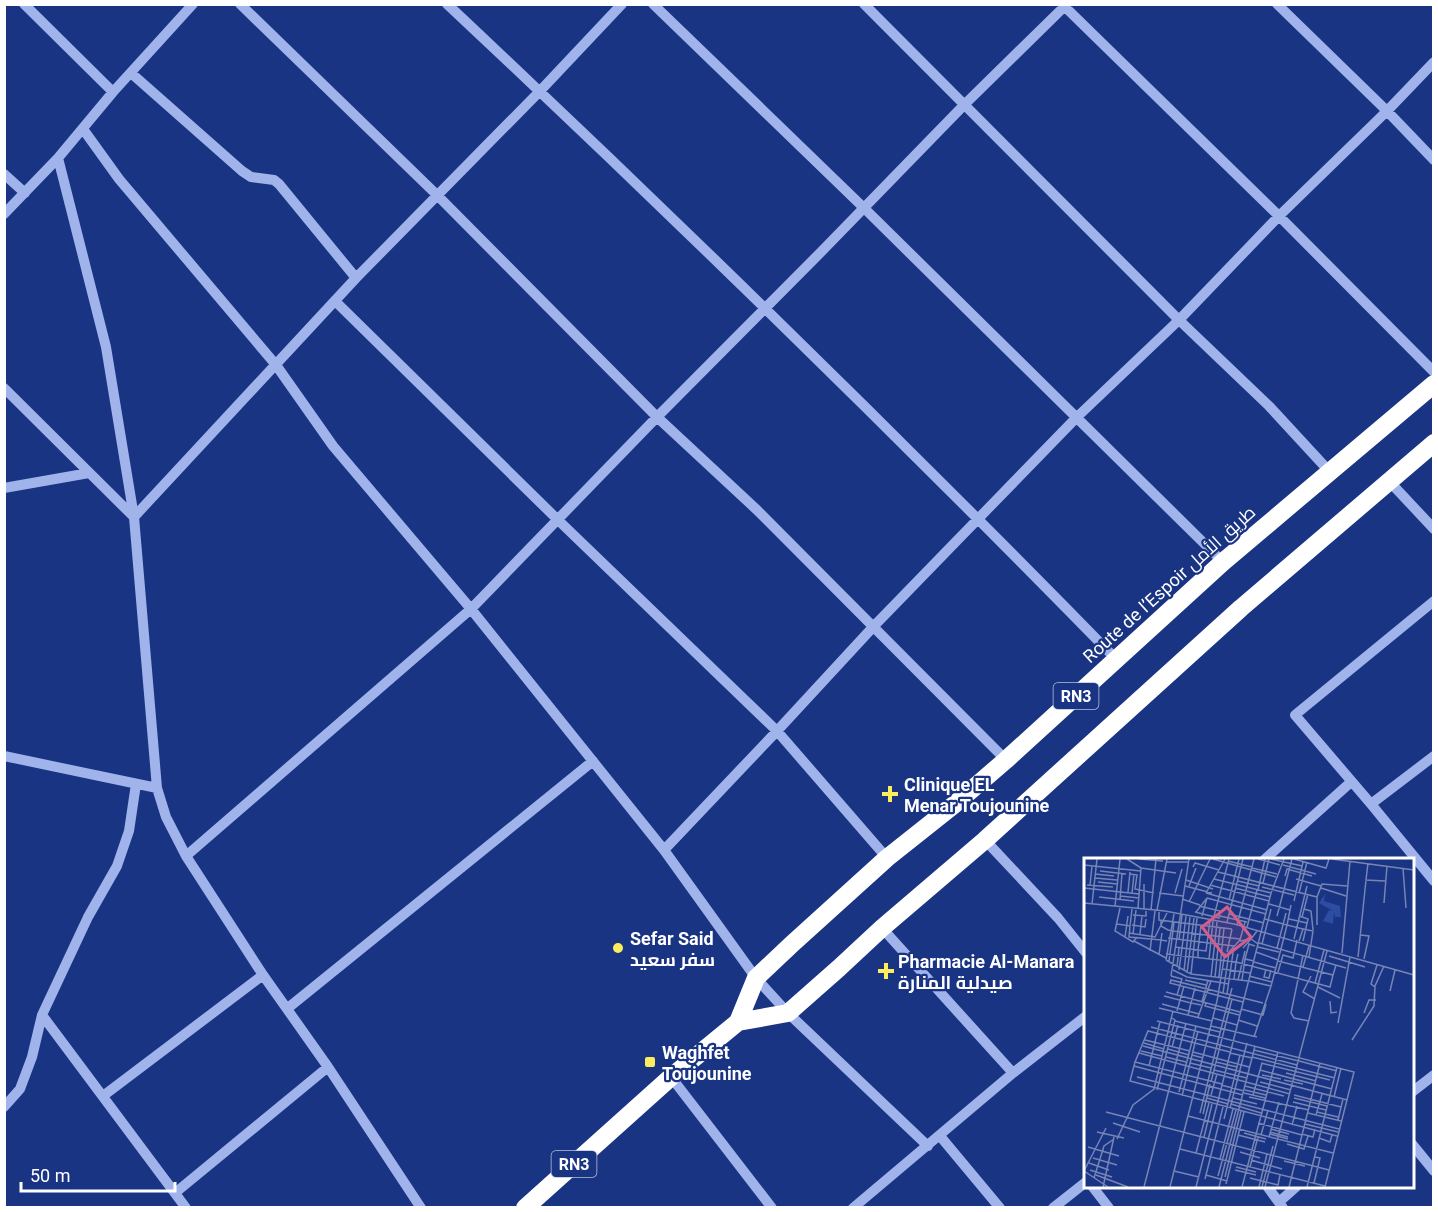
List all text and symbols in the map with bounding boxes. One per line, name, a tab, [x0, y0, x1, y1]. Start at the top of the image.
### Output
street label: Route de l’Espoir طريق الأمل	[1079, 501, 1261, 668]
road number: RN3	[1054, 683, 1098, 709]
place label: Clinique EL Menar Toujounine	[904, 774, 1050, 816]
marker: Clinique EL Menar Toujounine	[881, 785, 899, 803]
inset map	[1084, 858, 1414, 1188]
place label: Sefar Said سفر سعيد	[630, 928, 715, 971]
marker: Sefar Said سفر سعيد	[611, 941, 625, 955]
place label: Pharmacie Al-Manara صيدلية المنارة	[898, 951, 1075, 993]
marker: Pharmacie Al-Manara صيدلية المنارة	[879, 964, 893, 978]
place label: Waghfet Toujounine	[662, 1042, 752, 1084]
marker: Waghfet Toujounine	[643, 1055, 657, 1069]
road number: RN3	[552, 1151, 596, 1177]
scale bar	[21, 1155, 176, 1193]
text: 50 m	[30, 1165, 70, 1186]

